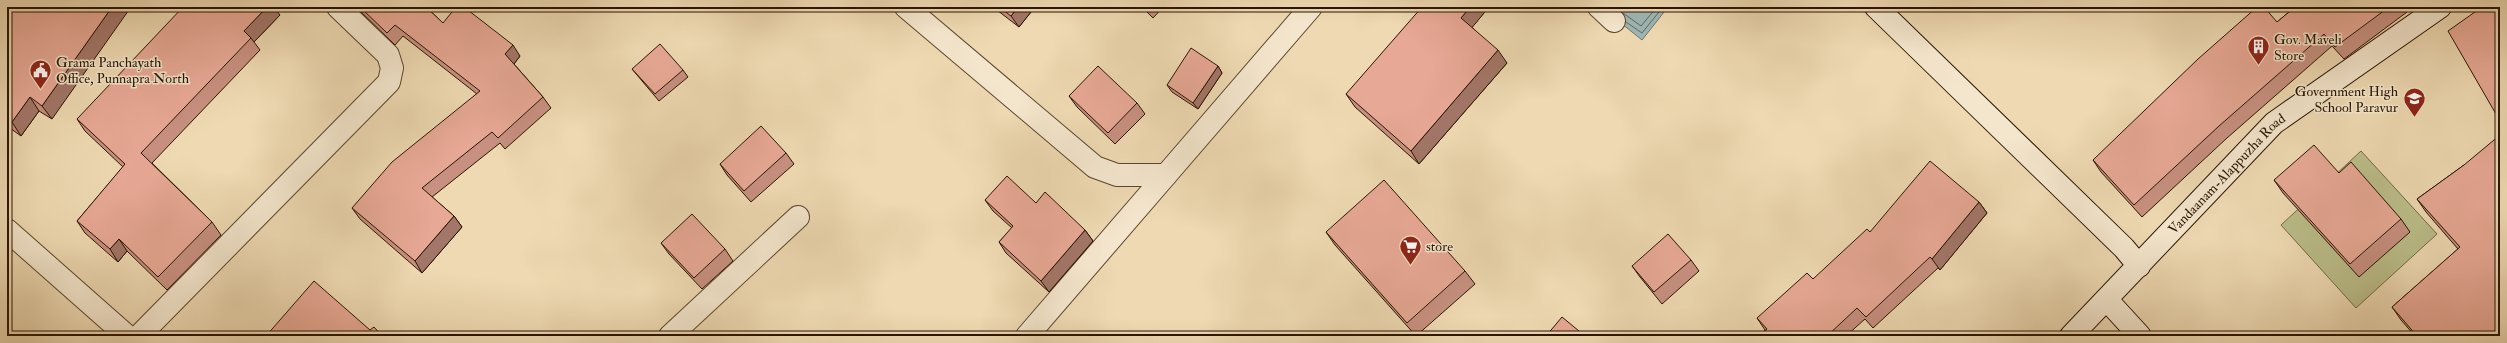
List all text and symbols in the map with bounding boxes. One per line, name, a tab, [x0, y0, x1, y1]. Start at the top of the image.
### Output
place label: Gov. Maveli Store	[2274, 31, 2342, 64]
building icon: Gov. Maveli Store	[2246, 34, 2272, 67]
place label: Grama Panchayath Office, Punnapra North	[56, 54, 190, 88]
public building icon: Grama Panchayath Office, Punnapra North	[27, 57, 53, 90]
place label: Government High School Paravur	[2295, 83, 2399, 116]
school or university icon: Government High School Paravur	[2401, 86, 2427, 119]
street label: Vandaanam-Alappuzha Road	[2165, 110, 2289, 238]
supermarket icon: store	[1398, 233, 1424, 266]
place label: store	[1426, 238, 1453, 255]

